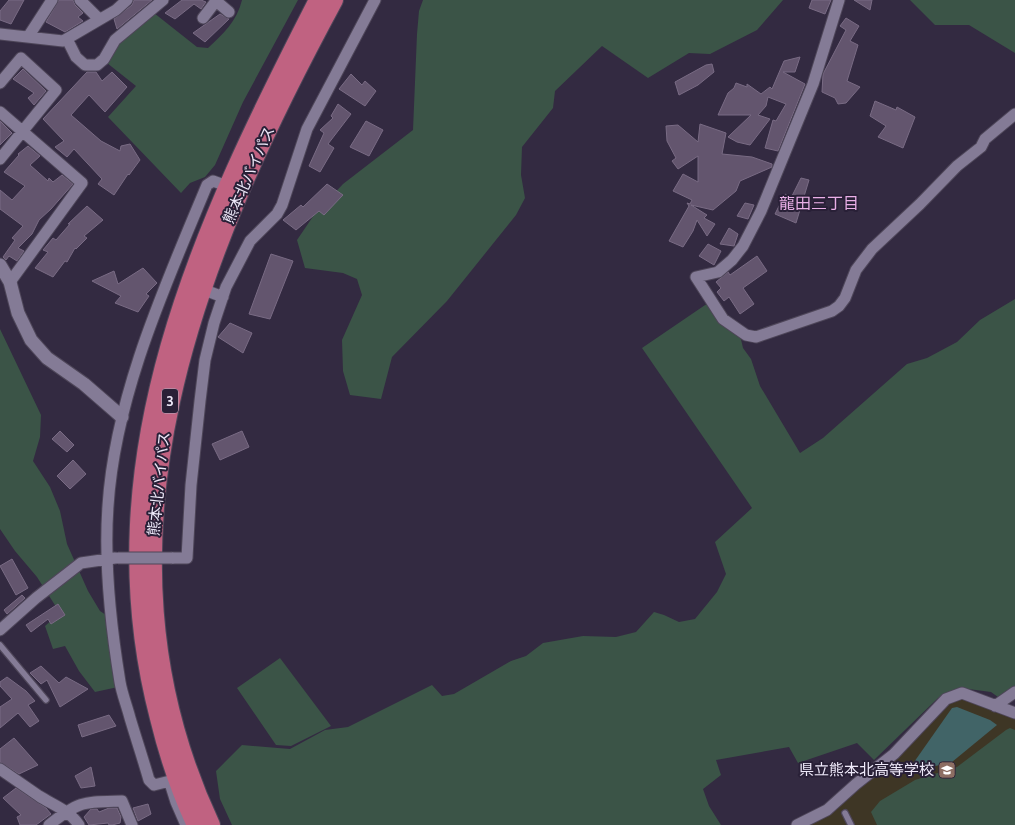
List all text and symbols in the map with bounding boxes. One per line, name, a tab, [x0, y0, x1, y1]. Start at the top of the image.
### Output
street label: 熊本北バイパス	[219, 124, 279, 226]
district label: 龍田三丁目	[779, 194, 859, 213]
road number: 3	[162, 389, 178, 413]
street label: 熊本北バイパス	[145, 431, 173, 537]
school or university icon: 県立熊本北高等学校	[937, 760, 957, 780]
place label: 県立熊本北高等学校	[799, 761, 934, 779]

